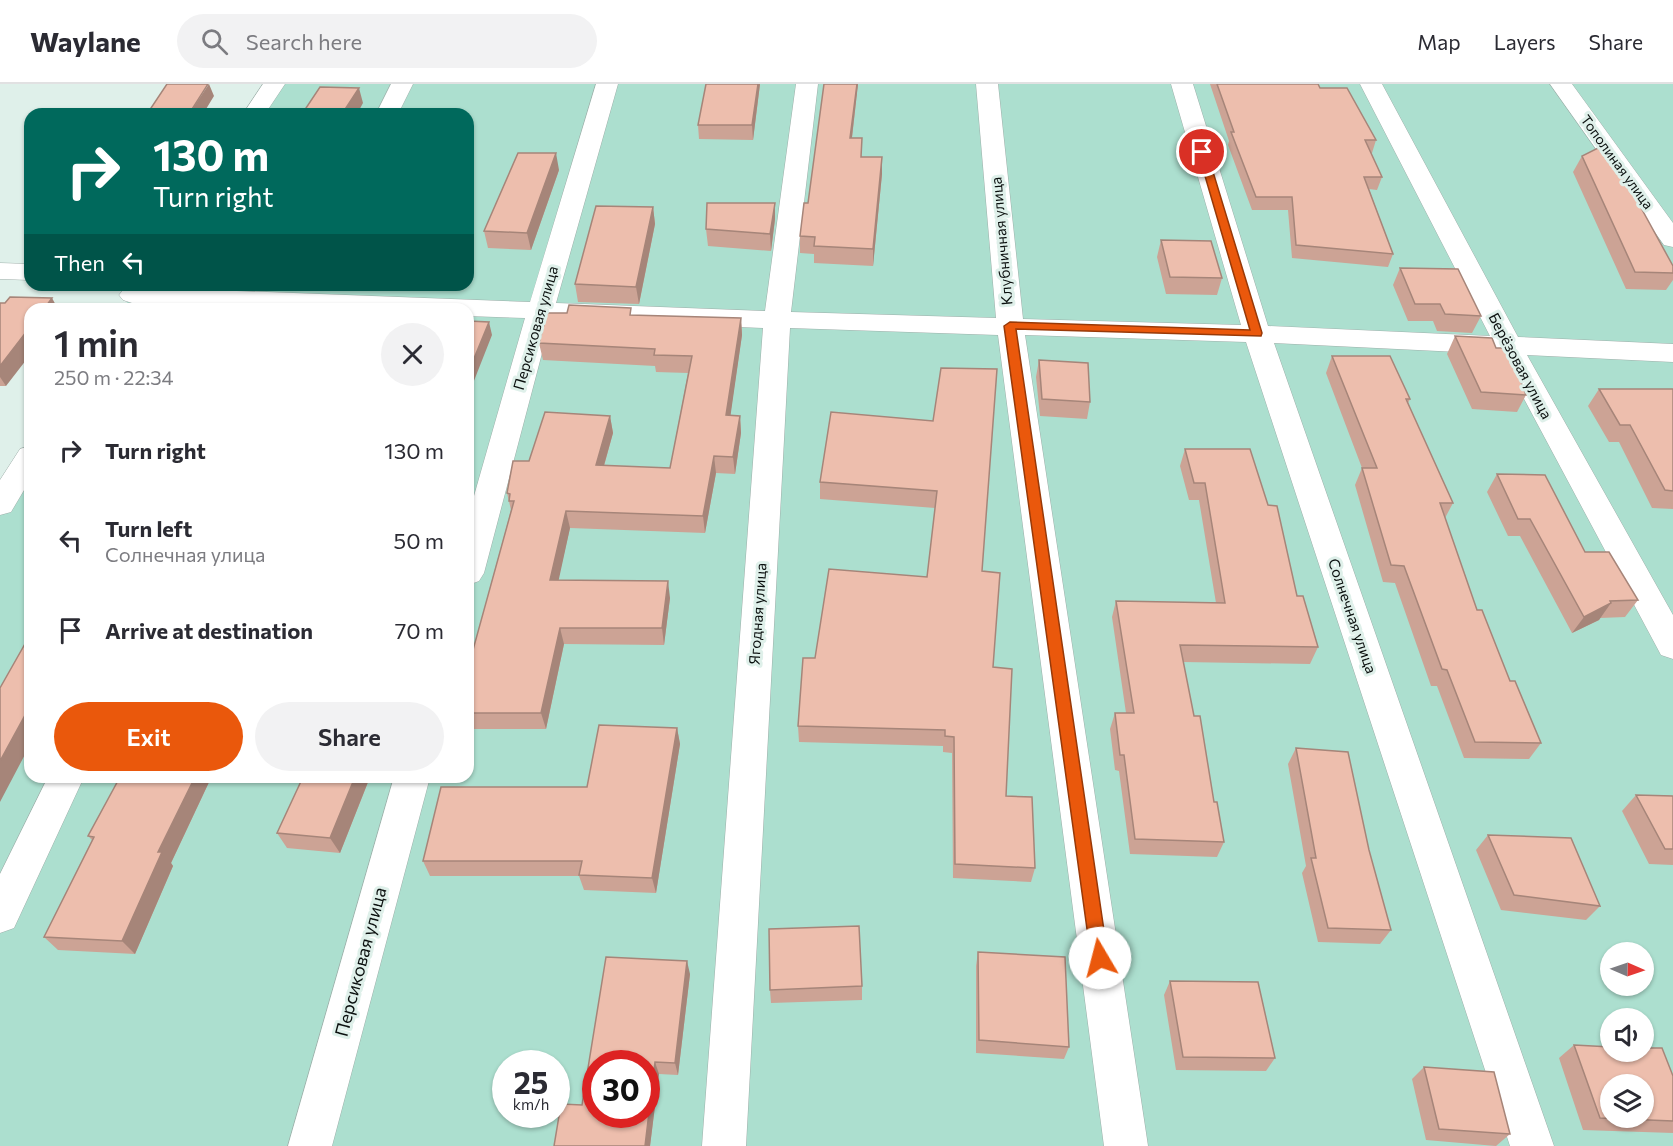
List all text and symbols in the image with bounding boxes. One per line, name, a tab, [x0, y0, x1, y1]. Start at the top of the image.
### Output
search box	[177, 14, 597, 68]
text: Waylane	[30, 24, 141, 58]
icon: search	[198, 25, 231, 58]
text: Search here	[246, 28, 362, 55]
text: Map	[1417, 29, 1461, 54]
text: Layers	[1494, 29, 1556, 54]
text: Share	[1589, 29, 1643, 54]
street label: Тополиная улица	[1578, 111, 1657, 212]
pin	[1176, 126, 1227, 177]
text: 130 m	[153, 128, 269, 180]
icon: right	[54, 132, 132, 210]
icon: arrive	[1185, 135, 1218, 168]
street label: Клубничная улица	[986, 176, 1016, 306]
text: Turn right	[153, 180, 273, 213]
icon: left	[117, 246, 150, 279]
text: Then	[54, 249, 105, 276]
street label: Персиковая улица	[509, 264, 561, 392]
street label: Берёзовая улица	[1485, 309, 1556, 422]
text: 1 min	[54, 320, 139, 364]
button: close	[381, 323, 444, 386]
text: 250 m · 22:34	[54, 365, 174, 389]
icon: right	[54, 434, 87, 467]
text: Turn right	[105, 437, 206, 464]
text: 130 m	[384, 437, 444, 464]
text: Turn left	[105, 515, 192, 542]
icon: left	[54, 524, 87, 557]
text: 50 m	[394, 527, 444, 554]
text: Солнечная улица	[105, 542, 265, 566]
street label: Солнечная улица	[1325, 556, 1381, 675]
street label: Ягодная улица	[744, 562, 770, 666]
icon: arrive	[54, 614, 87, 647]
text: Arrive at destination	[105, 617, 313, 644]
text: 70 m	[395, 617, 444, 644]
button: Exit	[54, 702, 243, 771]
button: Share	[255, 702, 444, 771]
street label: Персиковая улица	[330, 885, 391, 1039]
position arrow	[1068, 926, 1132, 990]
north arrow	[1600, 942, 1654, 996]
map controls	[1600, 942, 1654, 1128]
button: sound	[1600, 1008, 1654, 1062]
speed limit sign: 30	[582, 1050, 660, 1128]
text: 25	[514, 1063, 548, 1100]
button: layers	[1600, 1074, 1654, 1128]
text: km/h	[513, 1095, 549, 1113]

